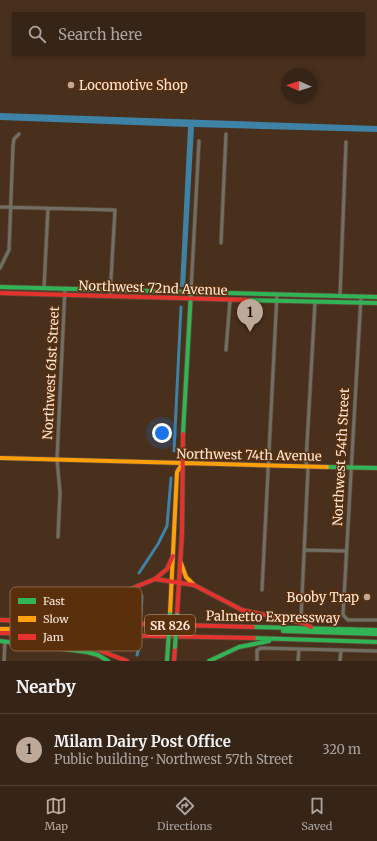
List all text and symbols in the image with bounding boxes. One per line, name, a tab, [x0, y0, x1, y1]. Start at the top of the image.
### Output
search box	[12, 12, 365, 56]
icon: search	[26, 23, 48, 45]
text: Search here	[58, 25, 142, 44]
north arrow	[281, 68, 317, 104]
place label: Locomotive Shop	[79, 77, 188, 94]
marker: Locomotive Shop	[66, 80, 76, 90]
street label: Northwest 72nd Avenue	[78, 277, 228, 299]
pin: 1	[237, 299, 263, 332]
street label: Northwest 61st Street	[39, 306, 63, 440]
street label: Northwest 54th Street	[329, 388, 353, 526]
your location	[152, 423, 172, 443]
street label: Northwest 74th Avenue	[176, 445, 322, 465]
legend	[10, 587, 142, 651]
place label: Booby Trap	[287, 589, 359, 606]
marker: Booby Trap	[362, 592, 372, 602]
text: Fast	[43, 594, 66, 608]
street label: Palmetto Expressway	[206, 607, 341, 627]
text: Slow	[43, 612, 69, 626]
road number: SR 826	[145, 615, 195, 635]
text: Jam	[42, 630, 64, 644]
text: Nearby	[16, 676, 76, 698]
text: Milam Dairy Post Office	[54, 732, 231, 751]
text: 1	[26, 741, 32, 758]
text: 320 m	[322, 741, 361, 758]
text: Public building · Northwest 57th Street	[54, 751, 293, 768]
tab: Map	[45, 795, 68, 833]
tab: Directions	[157, 795, 212, 833]
tab: Saved	[301, 795, 332, 833]

